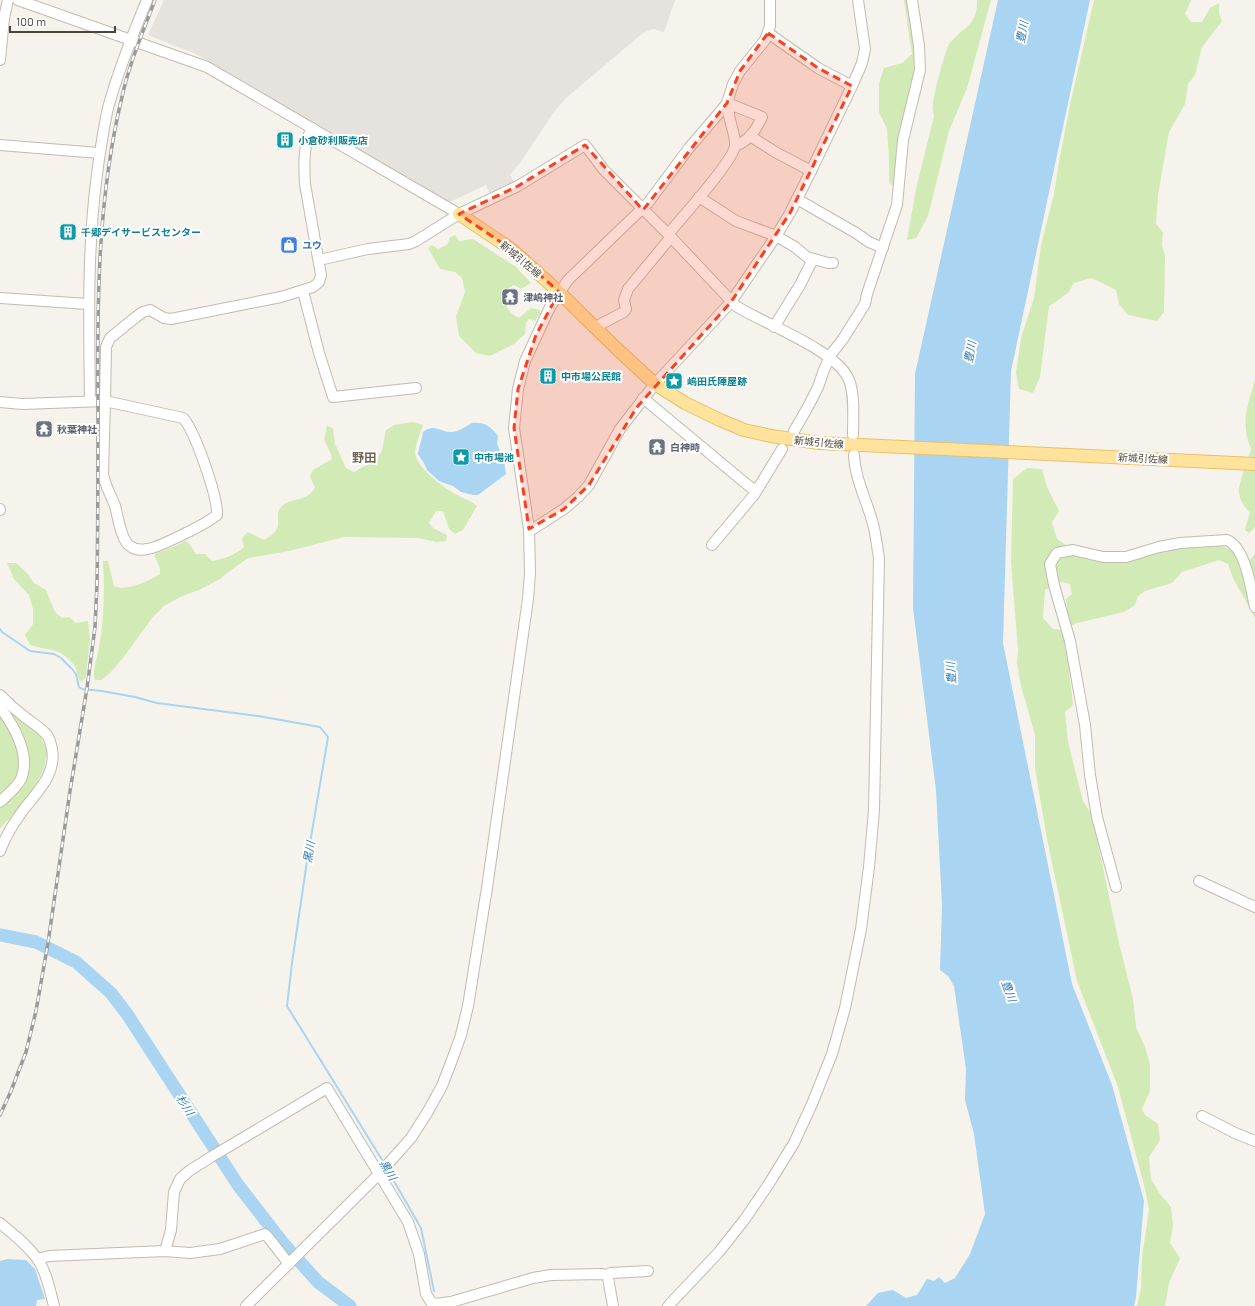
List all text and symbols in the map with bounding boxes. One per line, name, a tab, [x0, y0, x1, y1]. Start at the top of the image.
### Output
scale bar	[10, 8, 115, 34]
text: 100 m	[16, 14, 46, 28]
water label: 豊川	[1013, 19, 1030, 44]
building icon: 小倉砂利販売店	[275, 130, 295, 150]
place label: 小倉砂利販売店	[298, 134, 368, 146]
building icon: 千郷デイサービスセンター	[58, 222, 78, 242]
place label: 千郷デイサービスセンター	[81, 226, 201, 238]
shop icon: ユウ	[279, 235, 299, 255]
street label: 新城引佐線	[498, 238, 544, 280]
place label: ユウ	[302, 239, 322, 251]
temple icon: 津嶋神社	[500, 287, 520, 307]
place label: 津嶋神社	[523, 291, 564, 303]
water label: 豊川	[961, 339, 978, 364]
building icon: 中市場公民館	[538, 366, 558, 386]
place label: 中市場公民館	[561, 370, 621, 382]
place icon: 嶋田氏陣屋跡	[664, 371, 684, 391]
place label: 嶋田氏陣屋跡	[687, 375, 747, 387]
temple icon: 秋葉神社	[34, 419, 54, 439]
place label: 秋葉神社	[57, 423, 98, 435]
street label: 新城引佐線	[794, 434, 844, 450]
temple icon: 白神時	[647, 437, 667, 457]
place label: 白神時	[670, 441, 700, 453]
place icon: 中市場池	[451, 447, 471, 467]
district label: 野田	[352, 450, 376, 464]
place label: 中市場池	[474, 451, 514, 463]
street label: 新城引佐線	[1118, 451, 1168, 465]
water label: 豊川	[943, 661, 958, 684]
water label: 黒川	[300, 839, 317, 864]
water label: 豊川	[1000, 978, 1020, 1004]
water label: 杉川	[174, 1092, 197, 1118]
water label: 黒川	[377, 1157, 400, 1183]

